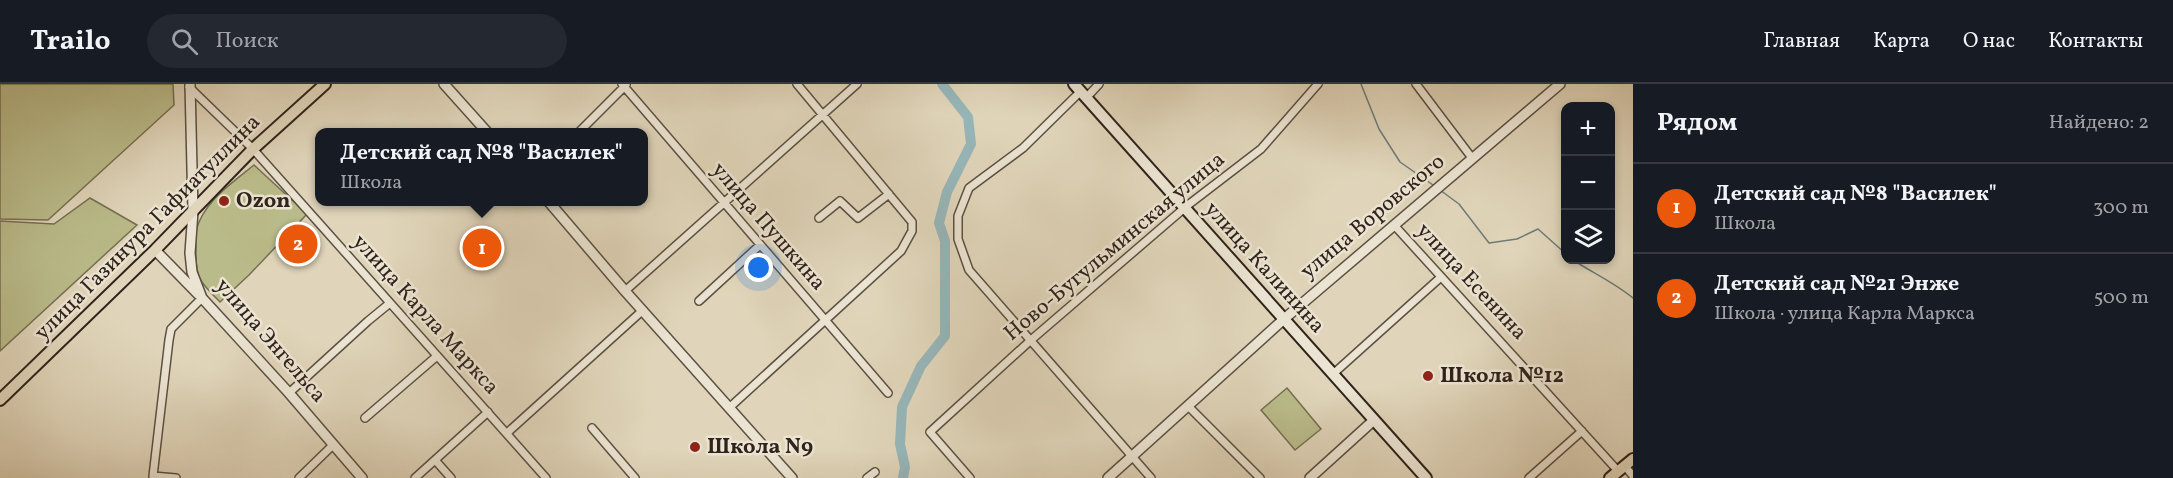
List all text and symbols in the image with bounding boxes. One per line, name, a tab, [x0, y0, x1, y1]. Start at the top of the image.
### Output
search box	[147, 14, 567, 68]
text: Trailo	[30, 22, 111, 61]
icon: search	[168, 25, 201, 58]
text: Поиск	[216, 26, 279, 57]
text: Главная	[1763, 27, 1840, 56]
text: Карта	[1873, 27, 1930, 56]
text: О нас	[1963, 27, 2015, 56]
text: Контакты	[2048, 27, 2143, 56]
map controls	[1561, 102, 1615, 264]
button: +	[1561, 102, 1615, 156]
text: Рядом	[1657, 105, 1737, 141]
street label: улица Газинура Гафиатуллина	[28, 108, 268, 348]
text: Найдено: 2	[2049, 109, 2149, 137]
popup	[315, 128, 648, 206]
text: Детский сад №8 "Василек"	[340, 138, 623, 169]
street label: Ново-Бугульминская улица	[998, 145, 1232, 349]
street label: улица Воровского	[1294, 147, 1452, 287]
street label: улица Пушкина	[703, 156, 833, 298]
button: −	[1561, 156, 1615, 210]
text: Школа	[340, 169, 402, 197]
text: Детский сад №8 "Василек"	[1714, 179, 1997, 210]
place label: Ozon	[236, 186, 291, 217]
marker: Ozon	[217, 194, 231, 208]
text: 1	[1672, 194, 1681, 222]
text: 300 m	[2093, 194, 2149, 222]
street label: улица Калинина	[1196, 195, 1332, 341]
button: layers	[1561, 210, 1615, 264]
text: Школа	[1714, 210, 1776, 238]
street label: улица Есенина	[1408, 216, 1534, 348]
pin: 2	[278, 222, 318, 266]
pin: 1	[462, 226, 502, 270]
street label: улица Карла Маркса	[344, 228, 506, 402]
your location	[744, 253, 773, 282]
text: Детский сад №21 Энже	[1714, 269, 1959, 300]
street label: улица Энгельса	[207, 272, 333, 410]
text: 2	[1671, 284, 1682, 312]
text: 500 m	[2094, 284, 2149, 312]
text: Школа · улица Карла Маркса	[1714, 300, 1975, 328]
place label: Школа №12	[1440, 361, 1564, 392]
marker: Школа №12	[1421, 369, 1435, 383]
place label: Школа N9	[707, 432, 813, 463]
marker: Школа N9	[688, 440, 702, 454]

